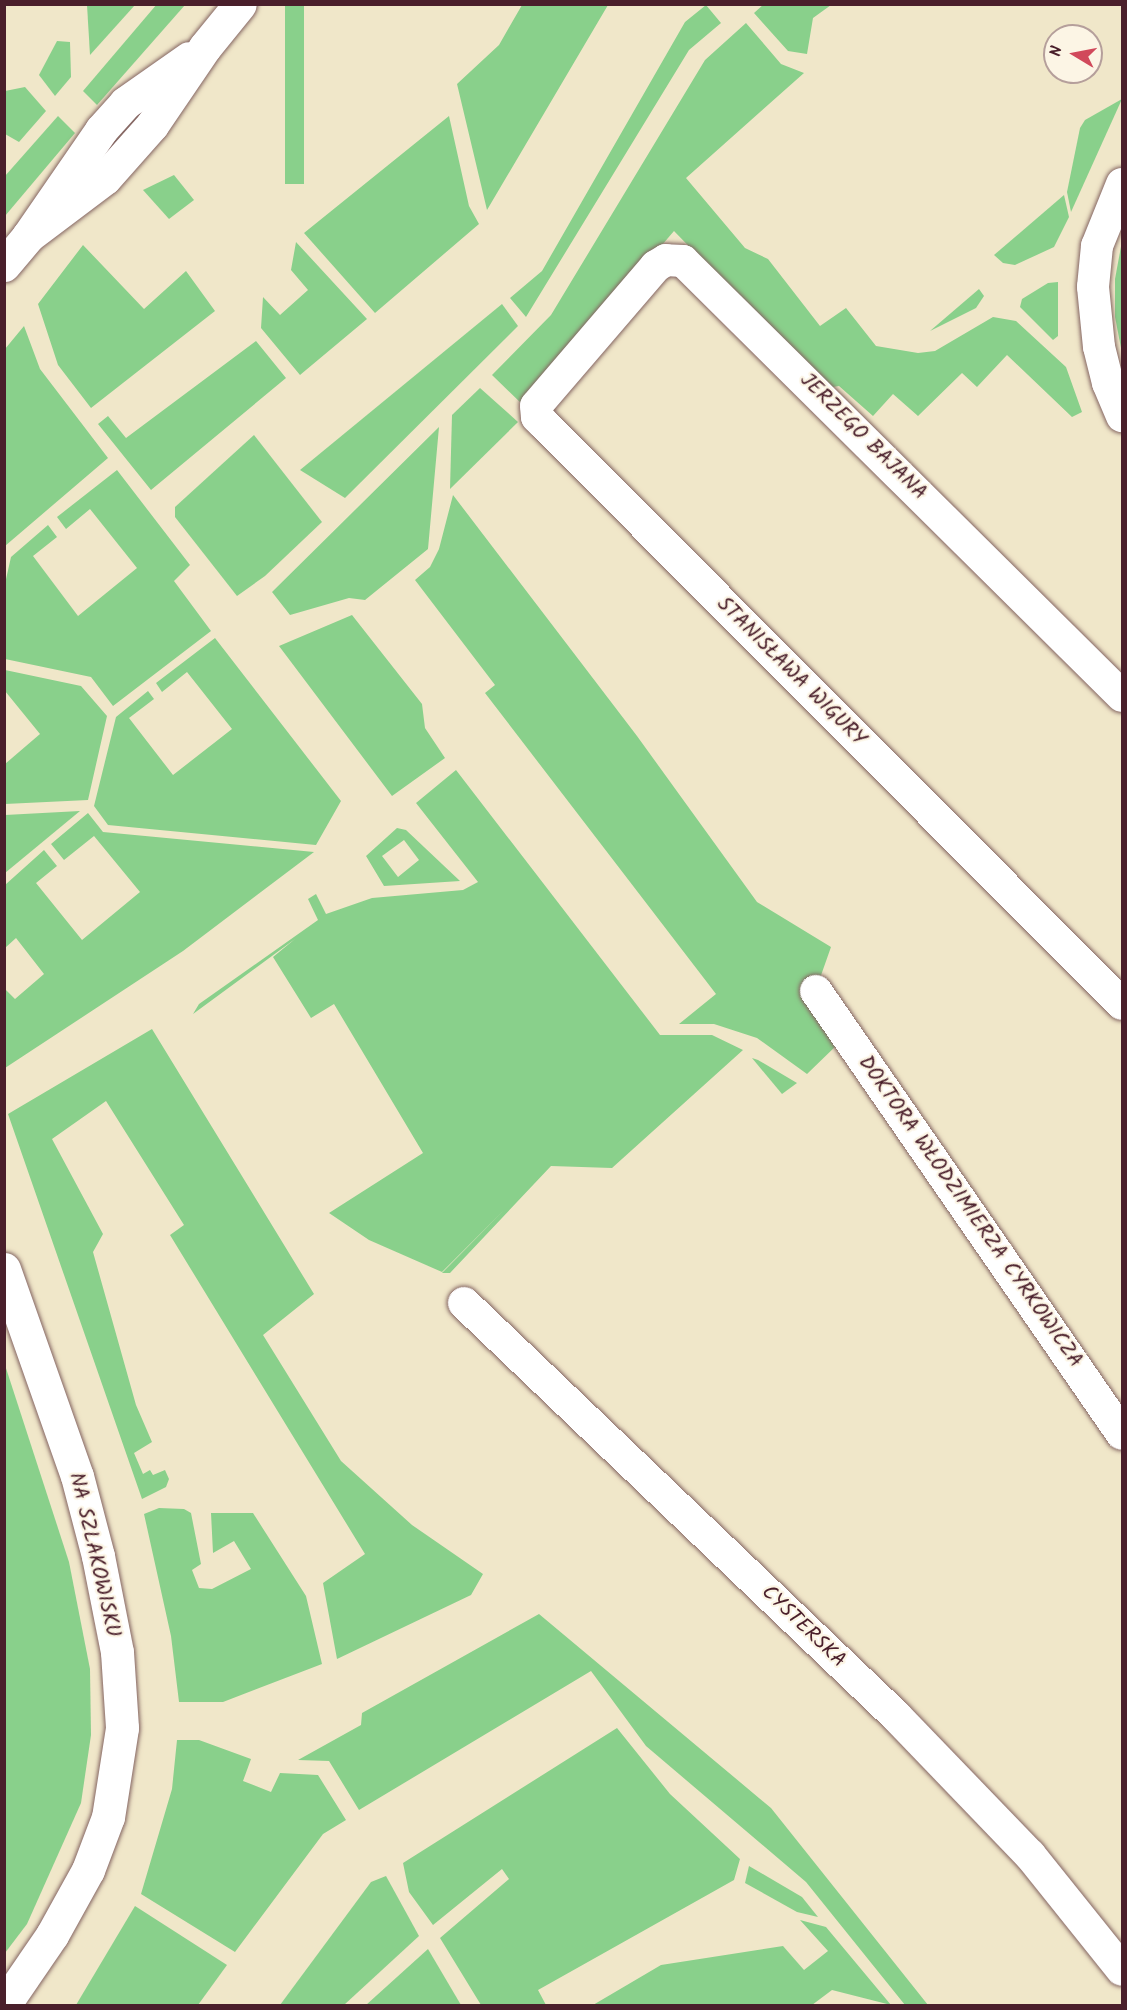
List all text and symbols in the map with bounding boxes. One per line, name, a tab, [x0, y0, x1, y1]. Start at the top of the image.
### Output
north arrow	[1043, 24, 1103, 84]
text: N	[1044, 44, 1070, 58]
street label: JERZEGO BAJANA	[794, 368, 932, 506]
street label: STANISŁAWA WIGURY	[711, 592, 871, 752]
street label: DOKTORA WŁODZIMIERZA CYRKOWICZA	[852, 1051, 1088, 1373]
street label: NA SZLAKOWISKU	[63, 1470, 125, 1640]
street label: CYSTERSKA	[755, 1580, 851, 1674]

